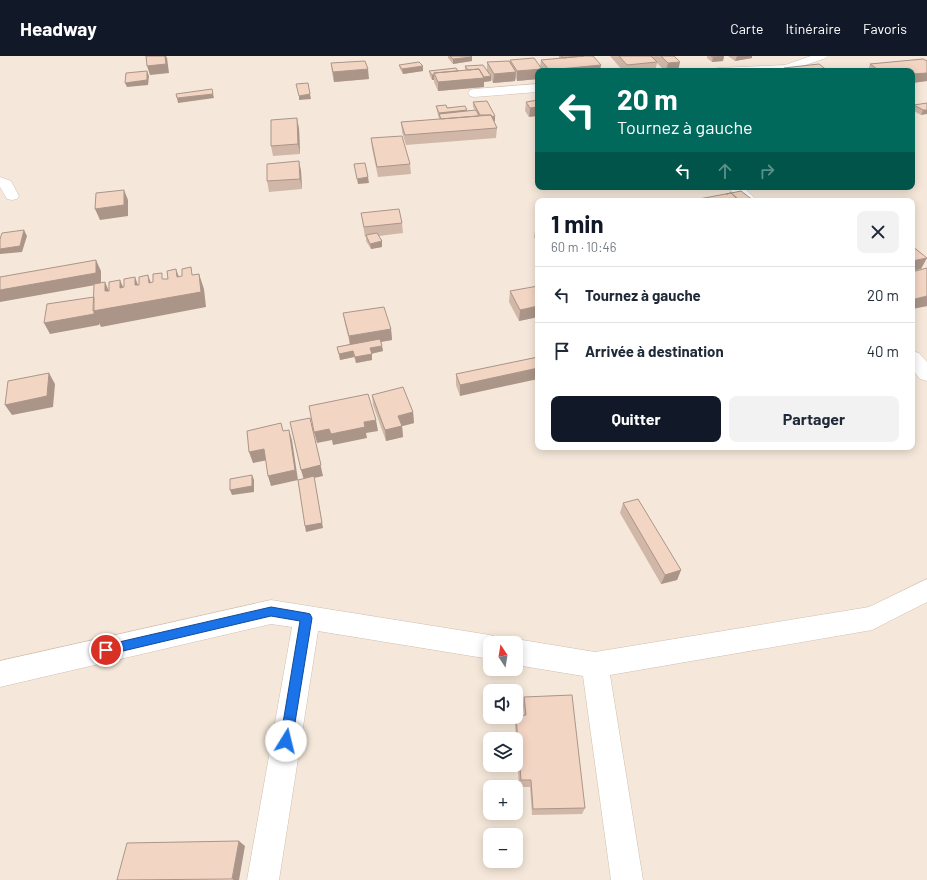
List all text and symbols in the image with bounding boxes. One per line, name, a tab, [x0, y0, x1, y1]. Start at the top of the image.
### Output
text: Headway	[20, 17, 97, 40]
text: Carte	[730, 20, 763, 37]
text: Itinéraire	[785, 20, 841, 37]
text: Favoris	[863, 20, 907, 37]
text: 20 m	[617, 82, 678, 116]
icon: left	[551, 84, 603, 136]
text: Tournez à gauche	[617, 116, 753, 138]
icon: left	[672, 160, 694, 182]
icon: ahead	[714, 160, 736, 182]
icon: right	[756, 160, 778, 182]
text: 1 min	[551, 209, 604, 238]
button: close	[857, 211, 899, 253]
text: 60 m · 10:46	[551, 239, 616, 255]
icon: left	[551, 284, 573, 306]
text: Tournez à gauche	[585, 286, 701, 304]
text: 20 m	[867, 286, 899, 304]
icon: arrive	[551, 340, 573, 362]
text: Arrivée à destination	[585, 342, 724, 360]
text: 40 m	[867, 342, 899, 360]
button: Quitter	[551, 396, 721, 442]
button: Partager	[729, 396, 899, 442]
pin	[89, 633, 123, 667]
north arrow	[483, 636, 523, 676]
map controls	[483, 636, 523, 868]
icon: arrive	[95, 639, 117, 661]
button: sound	[483, 684, 523, 724]
position arrow	[265, 720, 307, 762]
button: layers	[483, 732, 523, 772]
button: +	[483, 780, 523, 820]
button: −	[483, 828, 523, 868]

